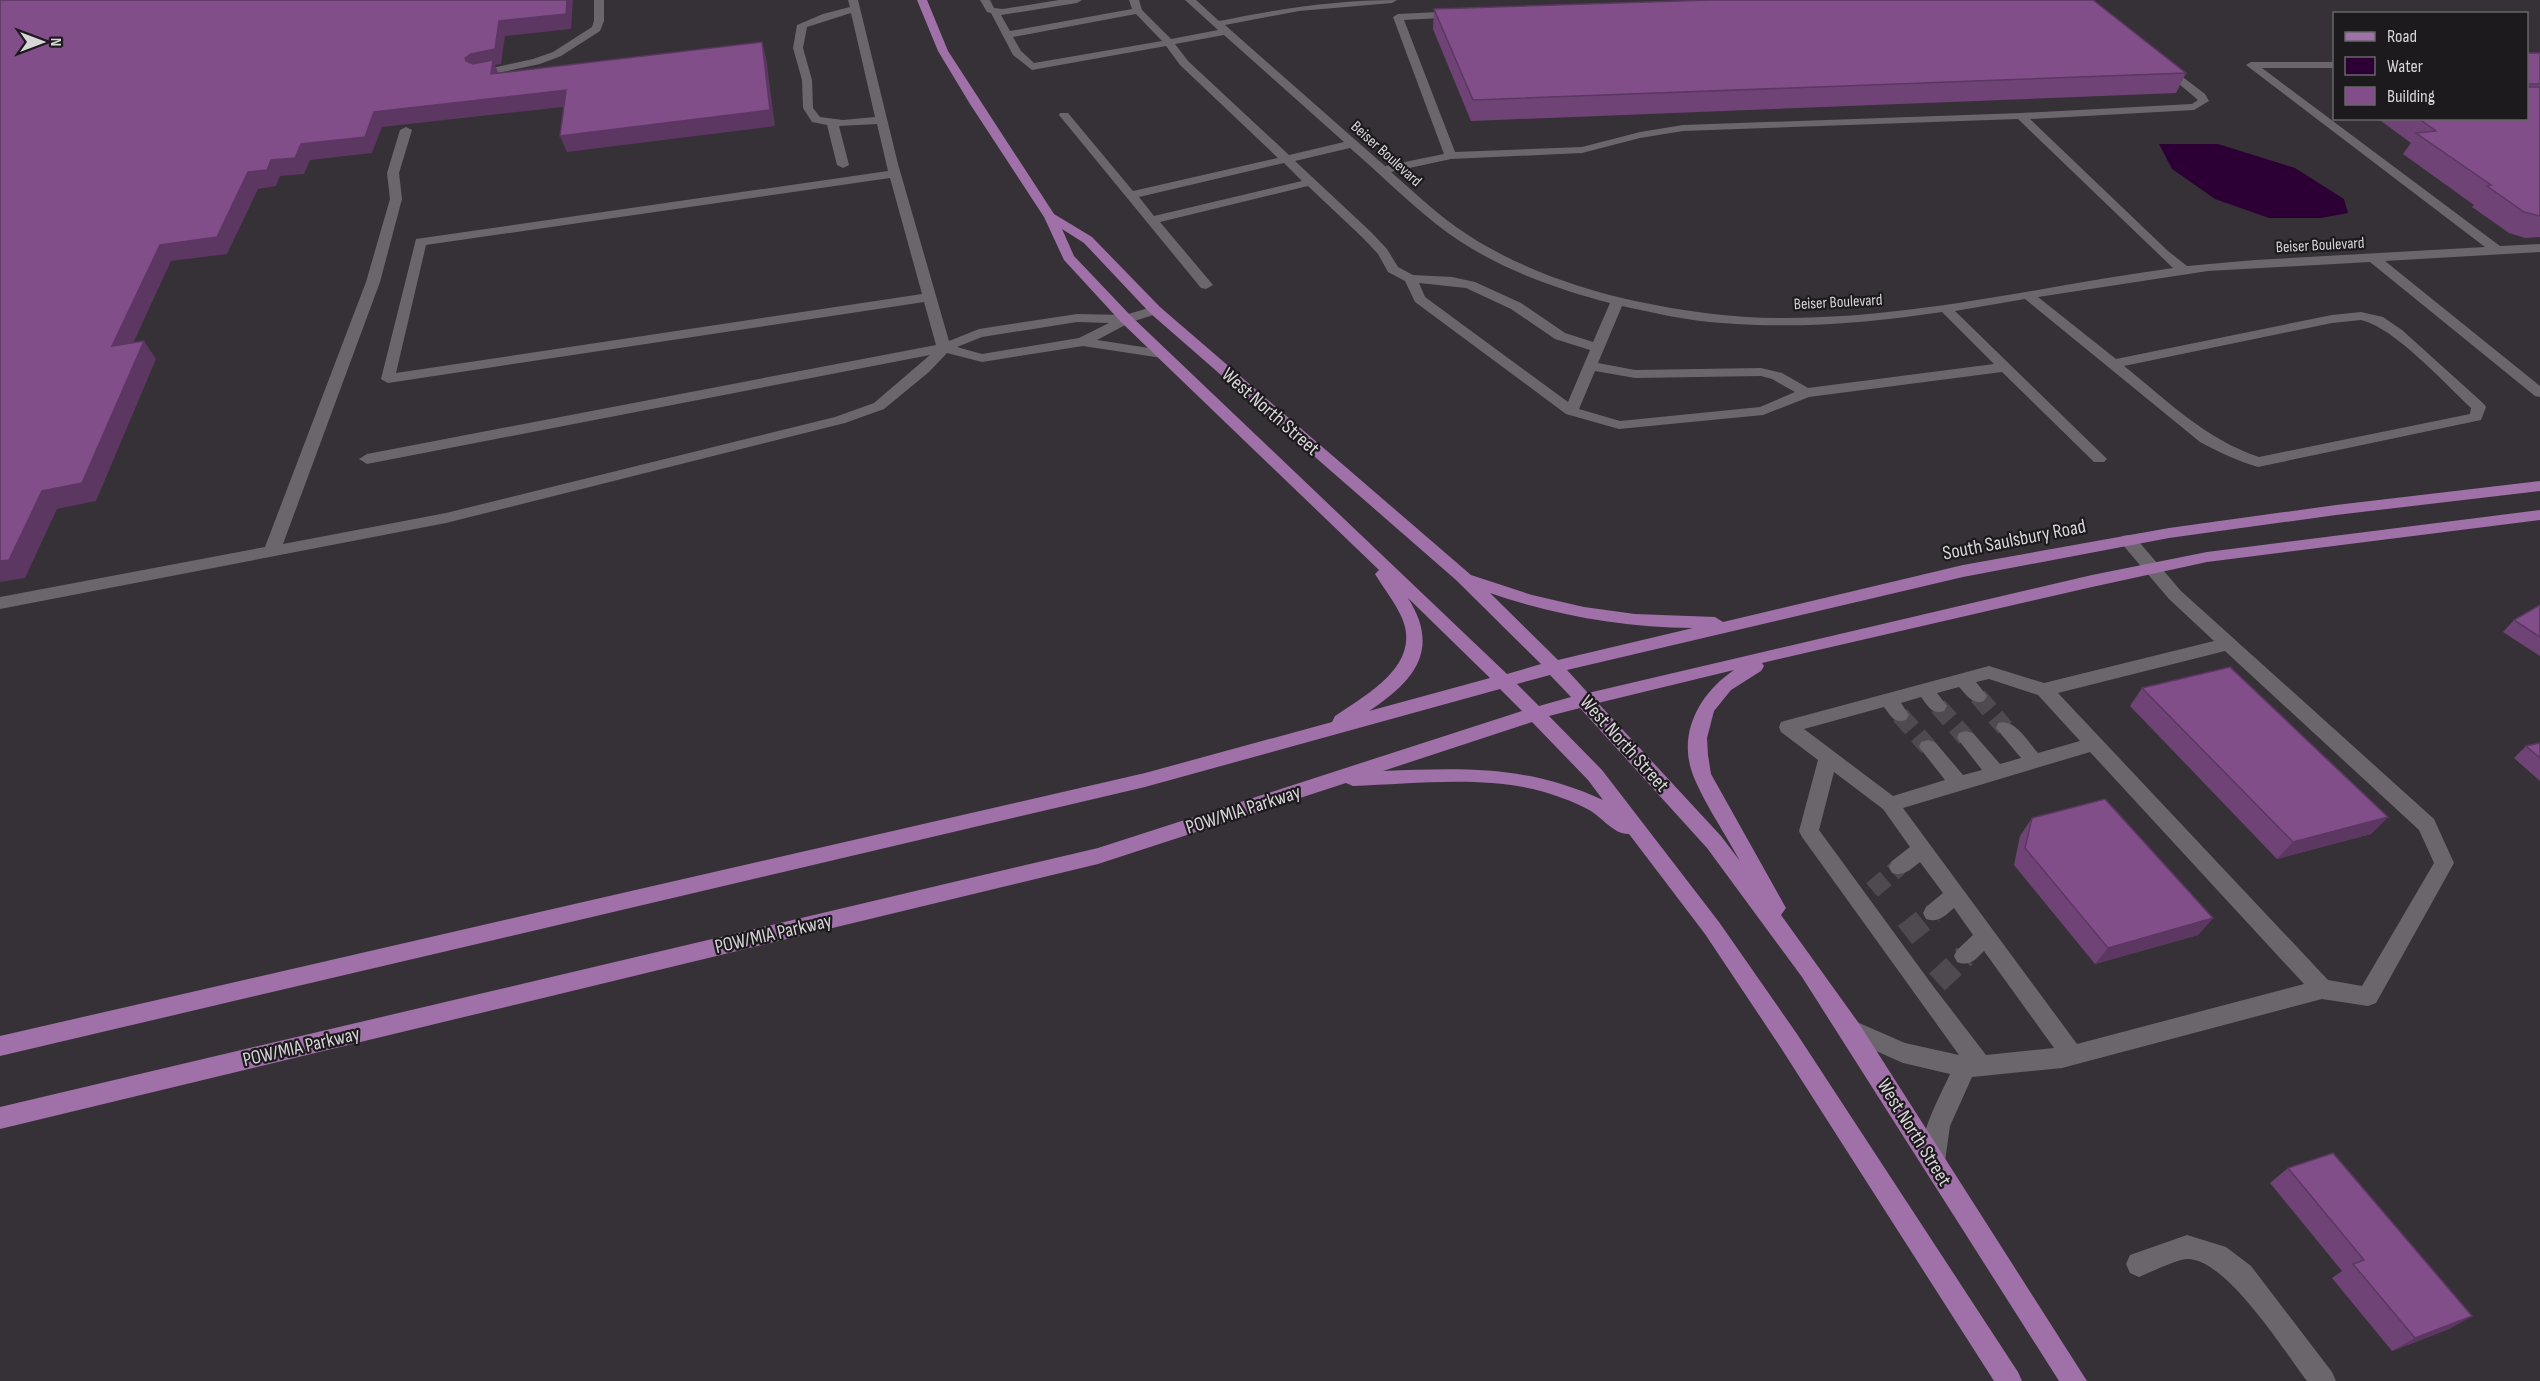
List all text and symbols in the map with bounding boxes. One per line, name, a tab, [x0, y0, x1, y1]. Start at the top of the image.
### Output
north arrow	[12, 12, 72, 72]
legend	[2333, 12, 2528, 120]
text: Road	[2387, 26, 2417, 47]
text: N	[46, 38, 65, 46]
text: Water	[2387, 56, 2423, 77]
text: Building	[2387, 86, 2435, 107]
street label: Beiser Boulevard	[1347, 117, 1425, 191]
street label: Beiser Boulevard	[2275, 234, 2365, 257]
street label: Beiser Boulevard	[1793, 291, 1883, 314]
street label: West North Street	[1217, 363, 1324, 461]
street label: South Saulsbury Road	[1941, 514, 2088, 566]
street label: West North Street	[1575, 690, 1674, 797]
street label: POW/MIA Parkway	[1183, 780, 1304, 840]
street label: POW/MIA Parkway	[712, 909, 834, 959]
street label: POW/MIA Parkway	[240, 1022, 362, 1072]
street label: West North Street	[1872, 1075, 1957, 1190]

